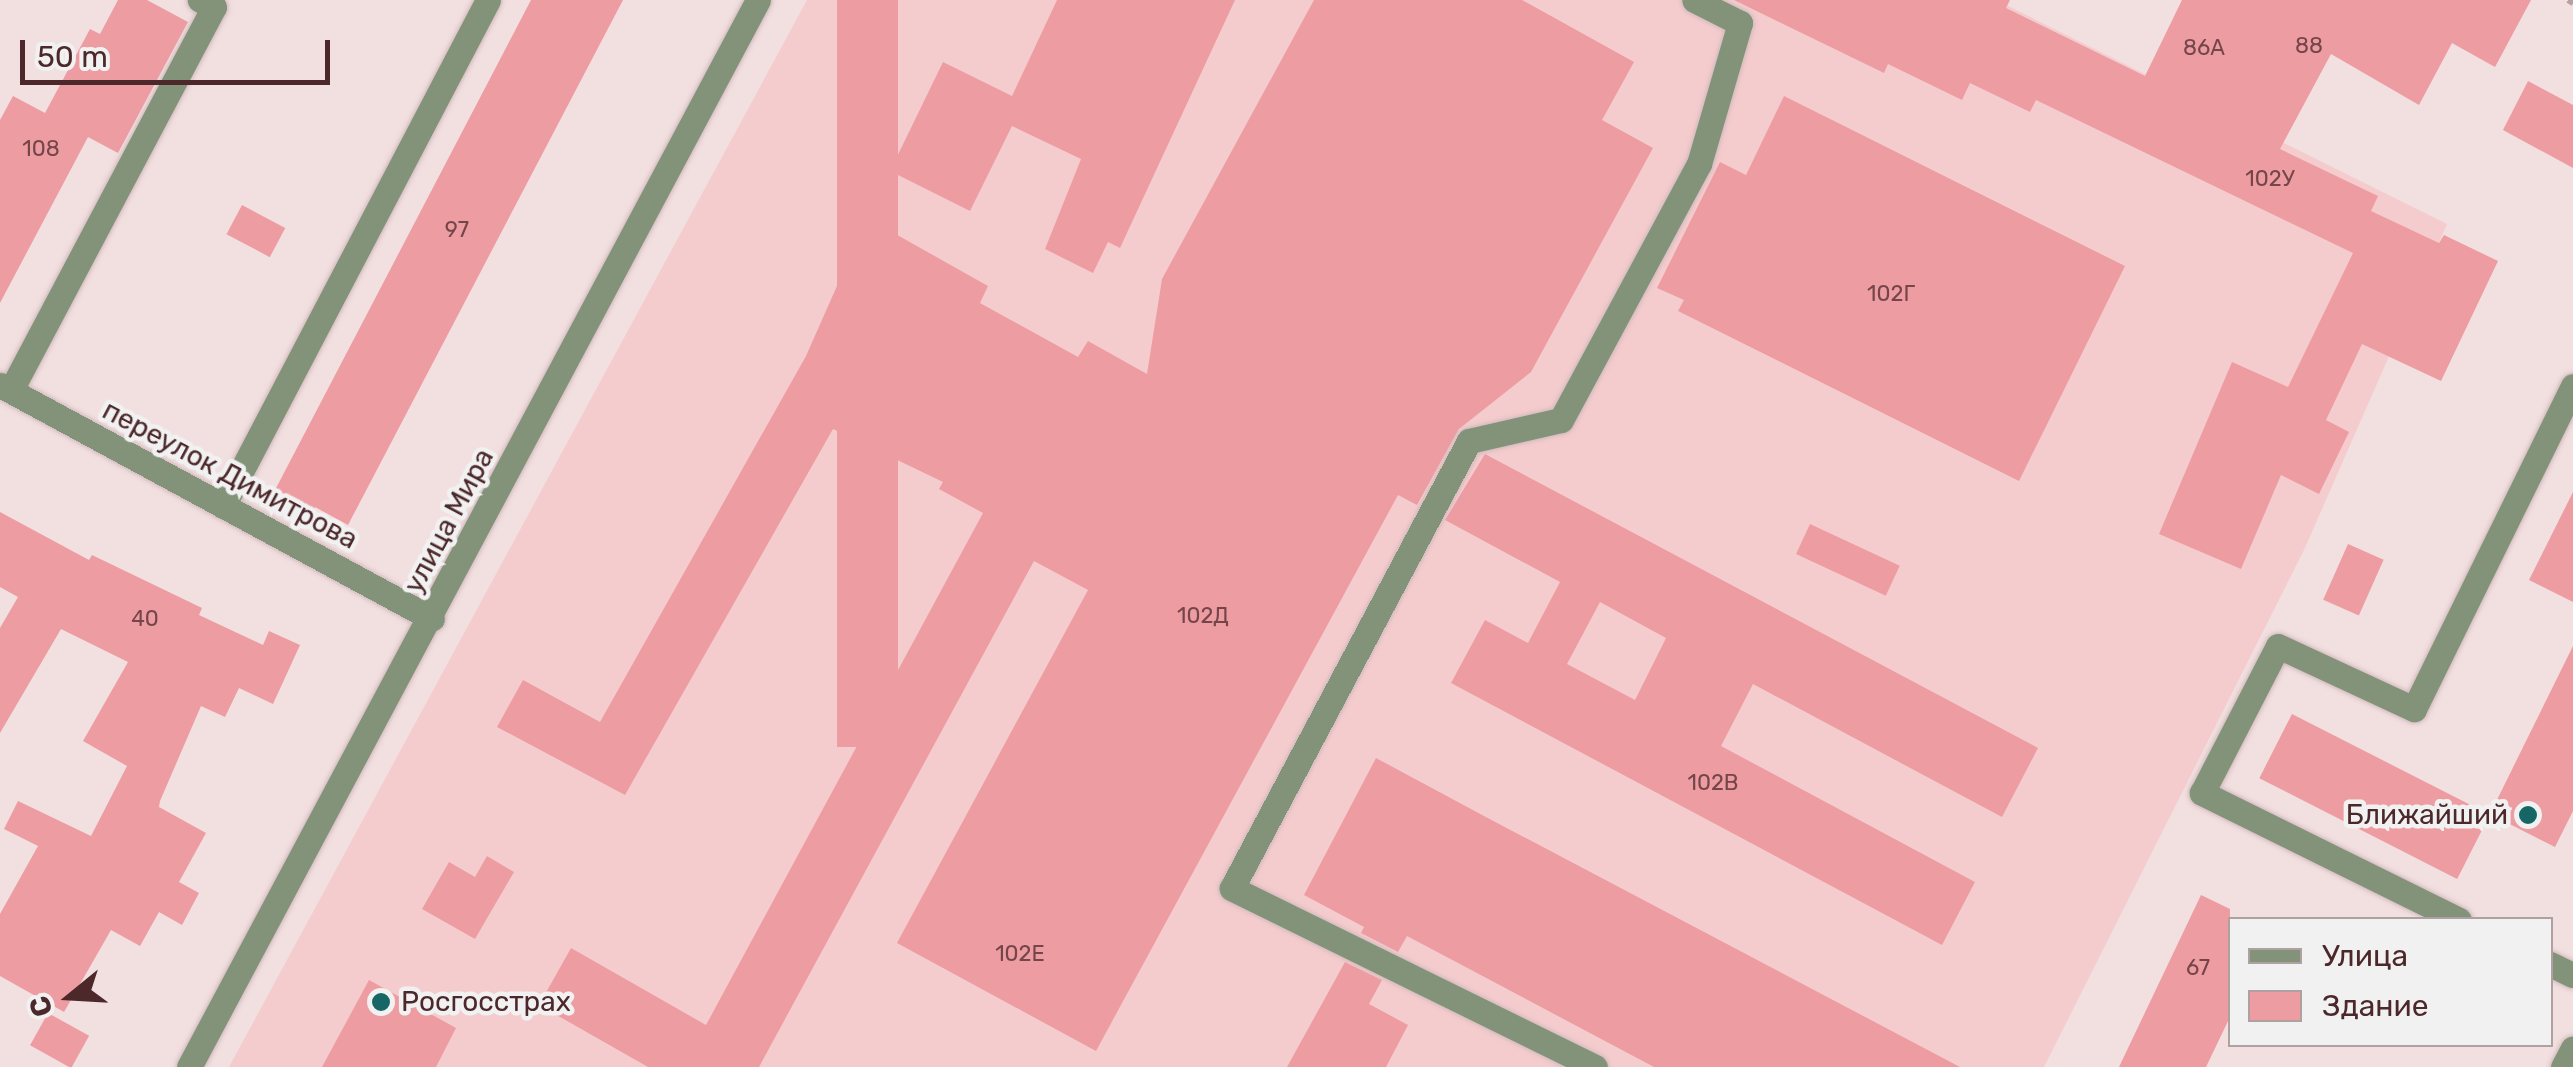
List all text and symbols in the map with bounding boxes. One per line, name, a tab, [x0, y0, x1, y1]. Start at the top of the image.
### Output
scale bar	[25, 20, 335, 82]
house number: 88	[2295, 33, 2323, 59]
house number: 86А	[2183, 35, 2225, 61]
text: 50 m	[37, 39, 108, 75]
house number: 108	[22, 136, 60, 162]
house number: 102У	[2245, 166, 2295, 192]
house number: 97	[445, 217, 469, 243]
house number: 102Г	[1867, 281, 1915, 307]
street label: переулок Димитрова	[97, 394, 363, 556]
street label: улица Мира	[397, 443, 501, 599]
house number: 102Д	[1177, 603, 1229, 629]
house number: 40	[131, 606, 159, 632]
house number: 102В	[1688, 770, 1738, 796]
place label: Ближайший	[2346, 798, 2508, 832]
marker: Ближайший	[2517, 804, 2539, 826]
legend	[2228, 917, 2553, 1047]
text: Улица	[2322, 938, 2408, 974]
house number: 102Е	[995, 941, 1045, 967]
north arrow	[20, 947, 120, 1047]
house number: 67	[2186, 955, 2210, 981]
place label: Росгосстрах	[401, 985, 571, 1019]
text: Здание	[2322, 988, 2429, 1024]
marker: Росгосстрах	[370, 991, 392, 1013]
text: С	[22, 992, 60, 1021]

